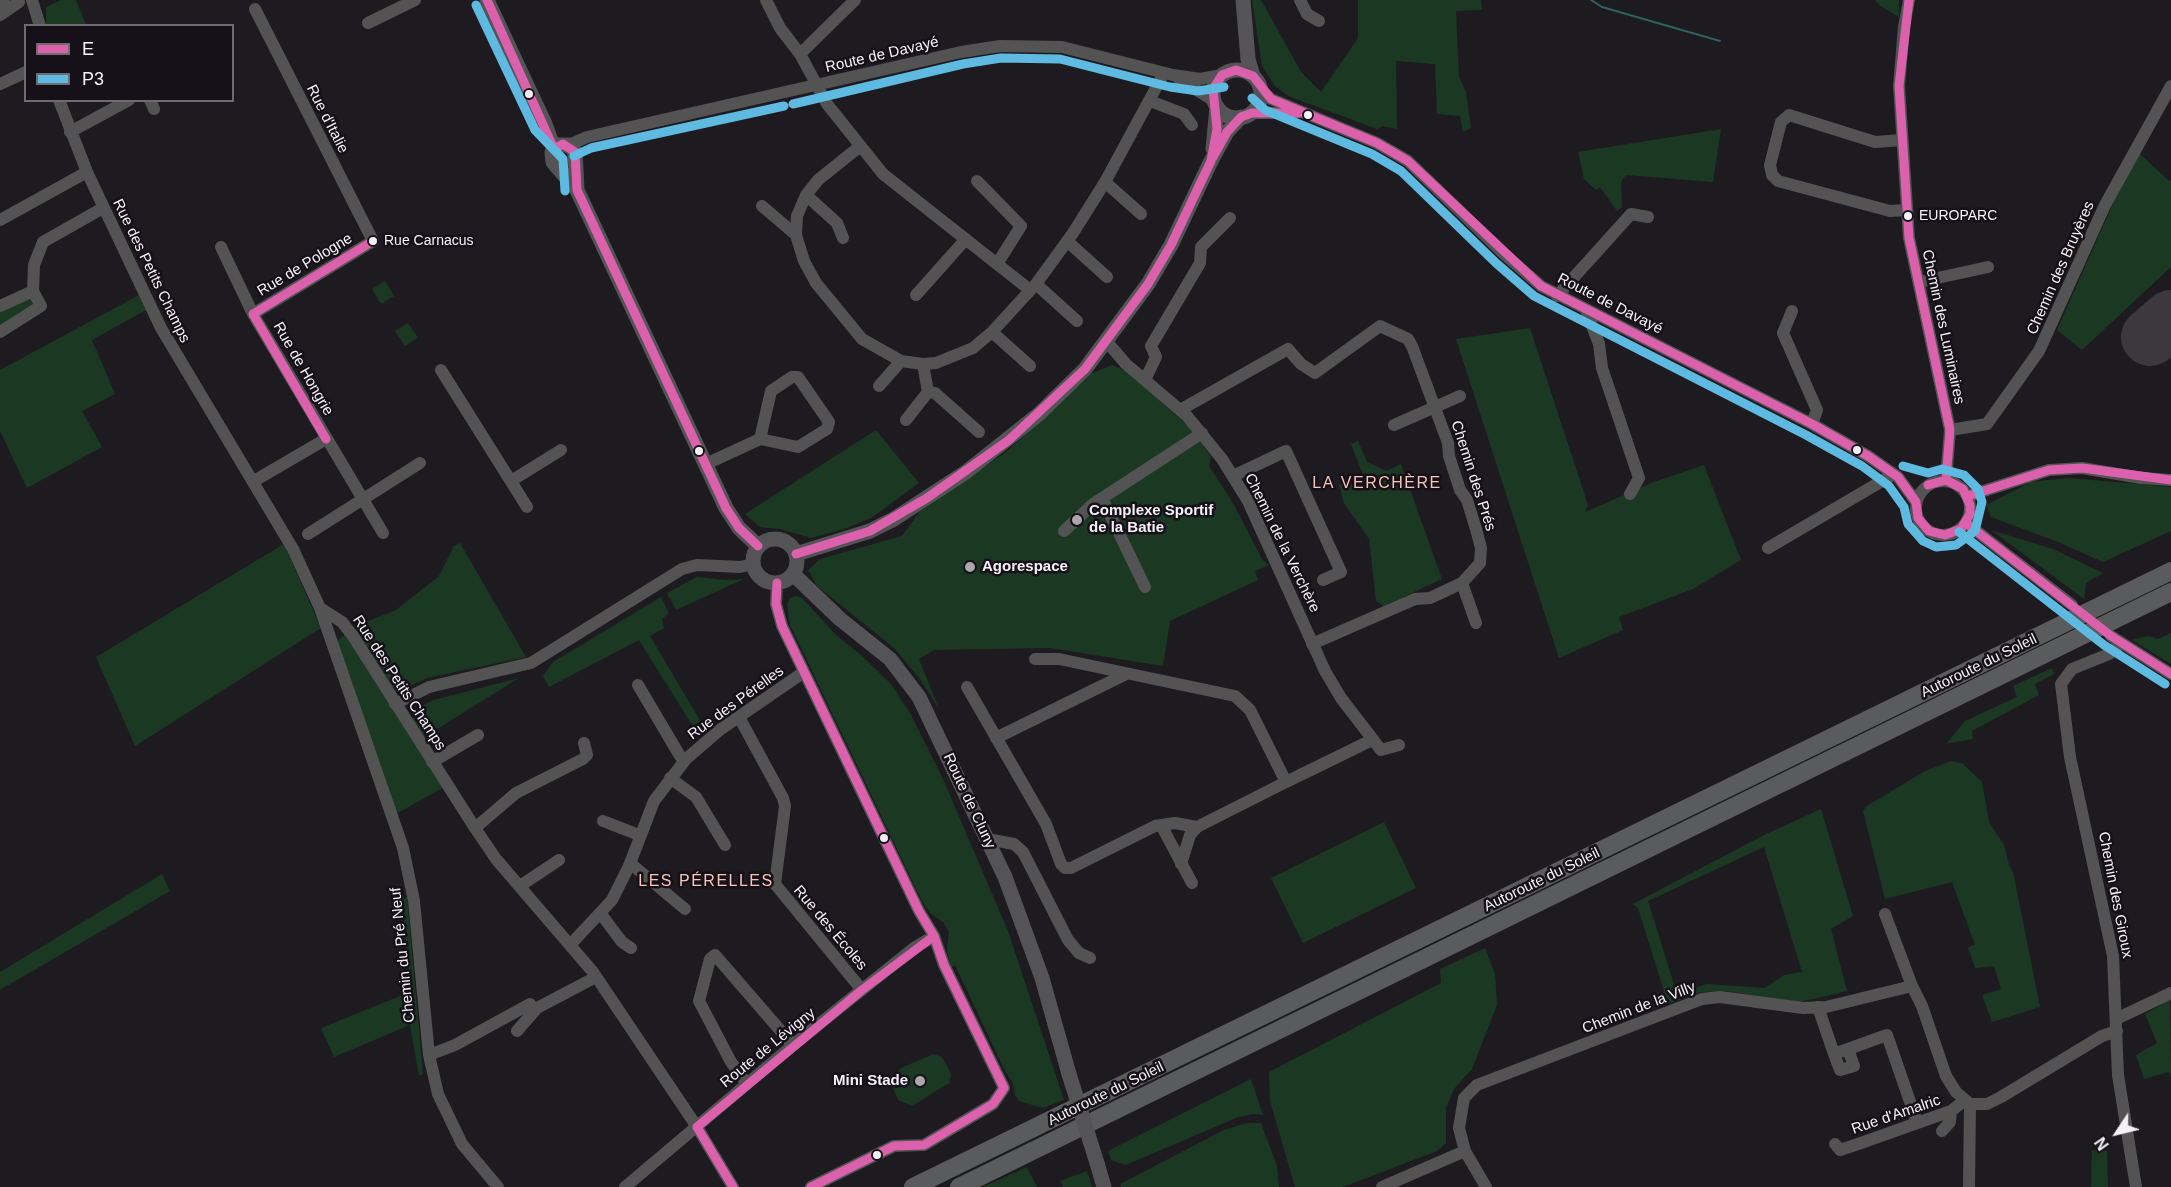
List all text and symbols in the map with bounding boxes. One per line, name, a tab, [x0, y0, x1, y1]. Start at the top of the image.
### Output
legend	[24, 24, 234, 102]
street label: Route de Davayé	[824, 33, 940, 77]
text: E	[82, 39, 94, 59]
text: P3	[82, 69, 104, 89]
street label: Rue d'Italie	[302, 82, 352, 156]
unlabelled marker	[523, 88, 535, 100]
unlabelled marker	[1302, 109, 1314, 121]
street label: Rue des Petits Champs	[108, 196, 194, 346]
street label: Chemin des Bruyères	[2023, 198, 2099, 338]
place label: EUROPARC	[1919, 208, 1997, 224]
marker: EUROPARC	[1902, 210, 1914, 222]
street label: Rue de Pologne	[254, 230, 356, 300]
place label: Rue Carnacus	[384, 233, 473, 249]
marker: Rue Carnacus	[367, 235, 379, 247]
street label: Chemin des Luminaires	[1918, 248, 1968, 406]
street label: Route de Davayé	[1554, 270, 1666, 338]
street label: Rue de Hongrie	[269, 319, 337, 419]
street label: Chemin des Prés	[1447, 419, 1499, 533]
unlabelled marker	[1851, 444, 1863, 456]
unlabelled marker	[693, 445, 705, 457]
street label: Chemin de la Verchère	[1240, 470, 1324, 616]
district label: LA VERCHÈRE	[1312, 474, 1442, 494]
place label: Complexe Sportif de la Batie	[1089, 502, 1213, 537]
marker: Complexe Sportif de la Batie	[1070, 513, 1084, 527]
place label: Agorespace	[982, 558, 1068, 576]
marker: Agorespace	[963, 560, 977, 574]
street label: Rue des Petits Champs	[349, 612, 449, 754]
street label: Autoroute du Soleil	[1918, 630, 2040, 702]
street label: Rue des Pérelles	[685, 662, 787, 744]
street label: Route de Cluny	[939, 750, 999, 852]
street label: Chemin des Giroux	[2094, 830, 2136, 960]
unlabelled marker	[878, 832, 890, 844]
street label: Autoroute du Soleil	[1481, 844, 1603, 916]
district label: LES PÉRELLES	[638, 872, 774, 892]
street label: Rue des Écoles	[789, 882, 871, 974]
street label: Chemin du Pré Neuf	[387, 886, 419, 1024]
street label: Chemin de la Villy	[1580, 978, 1698, 1038]
street label: Route de Lévigny	[717, 1004, 819, 1092]
street label: Autoroute du Soleil	[1045, 1058, 1167, 1130]
place label: Mini Stade	[833, 1072, 908, 1090]
marker: Mini Stade	[913, 1074, 927, 1088]
street label: Rue d'Amalric	[1849, 1091, 1943, 1139]
north arrow	[2087, 1103, 2147, 1163]
text: N	[2092, 1134, 2112, 1153]
unlabelled marker	[871, 1149, 883, 1161]

